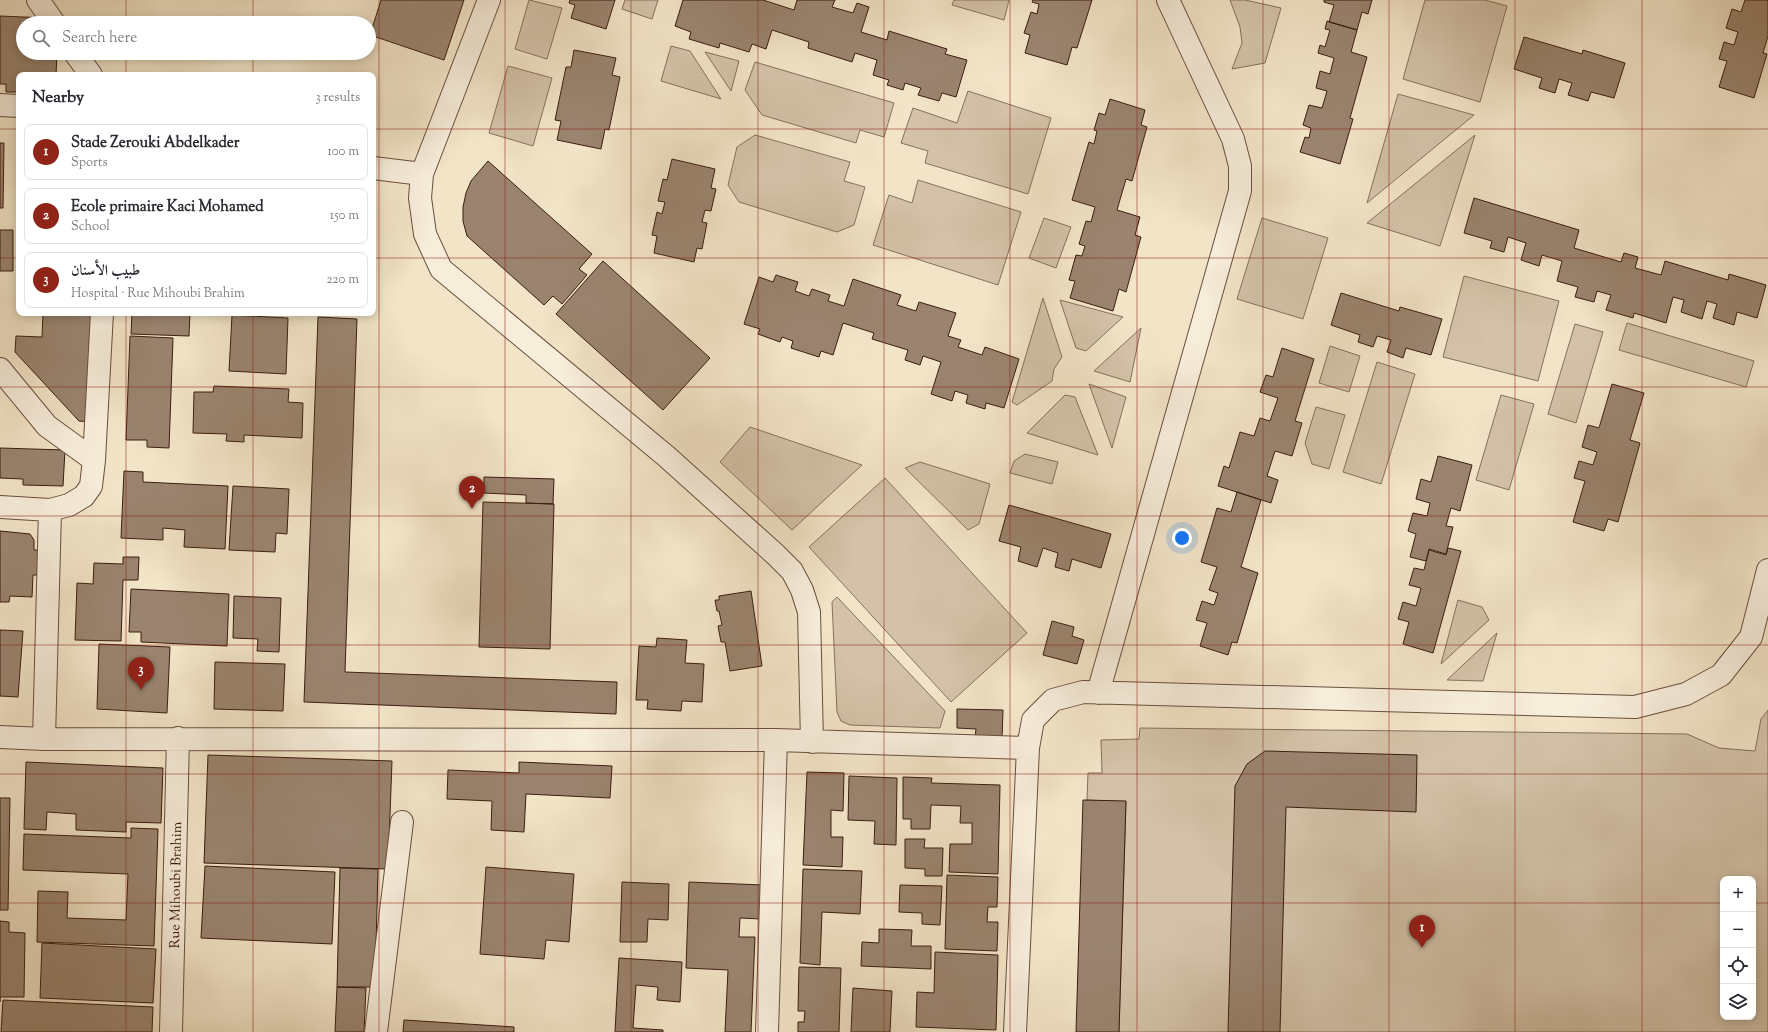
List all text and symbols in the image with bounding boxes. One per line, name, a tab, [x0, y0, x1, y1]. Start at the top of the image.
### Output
search box	[16, 16, 376, 60]
icon: search	[30, 27, 52, 49]
text: Search here	[62, 28, 137, 49]
text: Nearby	[32, 86, 84, 110]
text: 3 results	[315, 89, 360, 107]
text: Stade Zerouki Abdelkader	[71, 133, 239, 154]
text: 1	[44, 143, 48, 161]
text: 100 m	[327, 143, 359, 161]
text: Sports	[71, 154, 108, 172]
text: Ecole primaire Kaci Mohamed	[71, 197, 264, 218]
text: 2	[43, 207, 49, 225]
text: 150 m	[330, 207, 359, 225]
text: School	[71, 218, 110, 236]
text: طبيب الأسنان	[71, 261, 140, 282]
text: 3	[43, 271, 49, 289]
text: 220 m	[326, 271, 359, 289]
text: Hospital · Rue Mihoubi Brahim	[71, 285, 245, 303]
pin: 2	[459, 476, 485, 509]
your location	[1172, 528, 1192, 548]
pin: 3	[128, 657, 154, 690]
street label: Rue Mihoubi Brahim	[166, 821, 188, 949]
map controls	[1720, 876, 1756, 1020]
button: +	[1720, 876, 1756, 912]
button: −	[1720, 912, 1756, 948]
pin: 1	[1409, 915, 1435, 948]
button: locate	[1720, 948, 1756, 984]
button: layers	[1720, 984, 1756, 1020]

